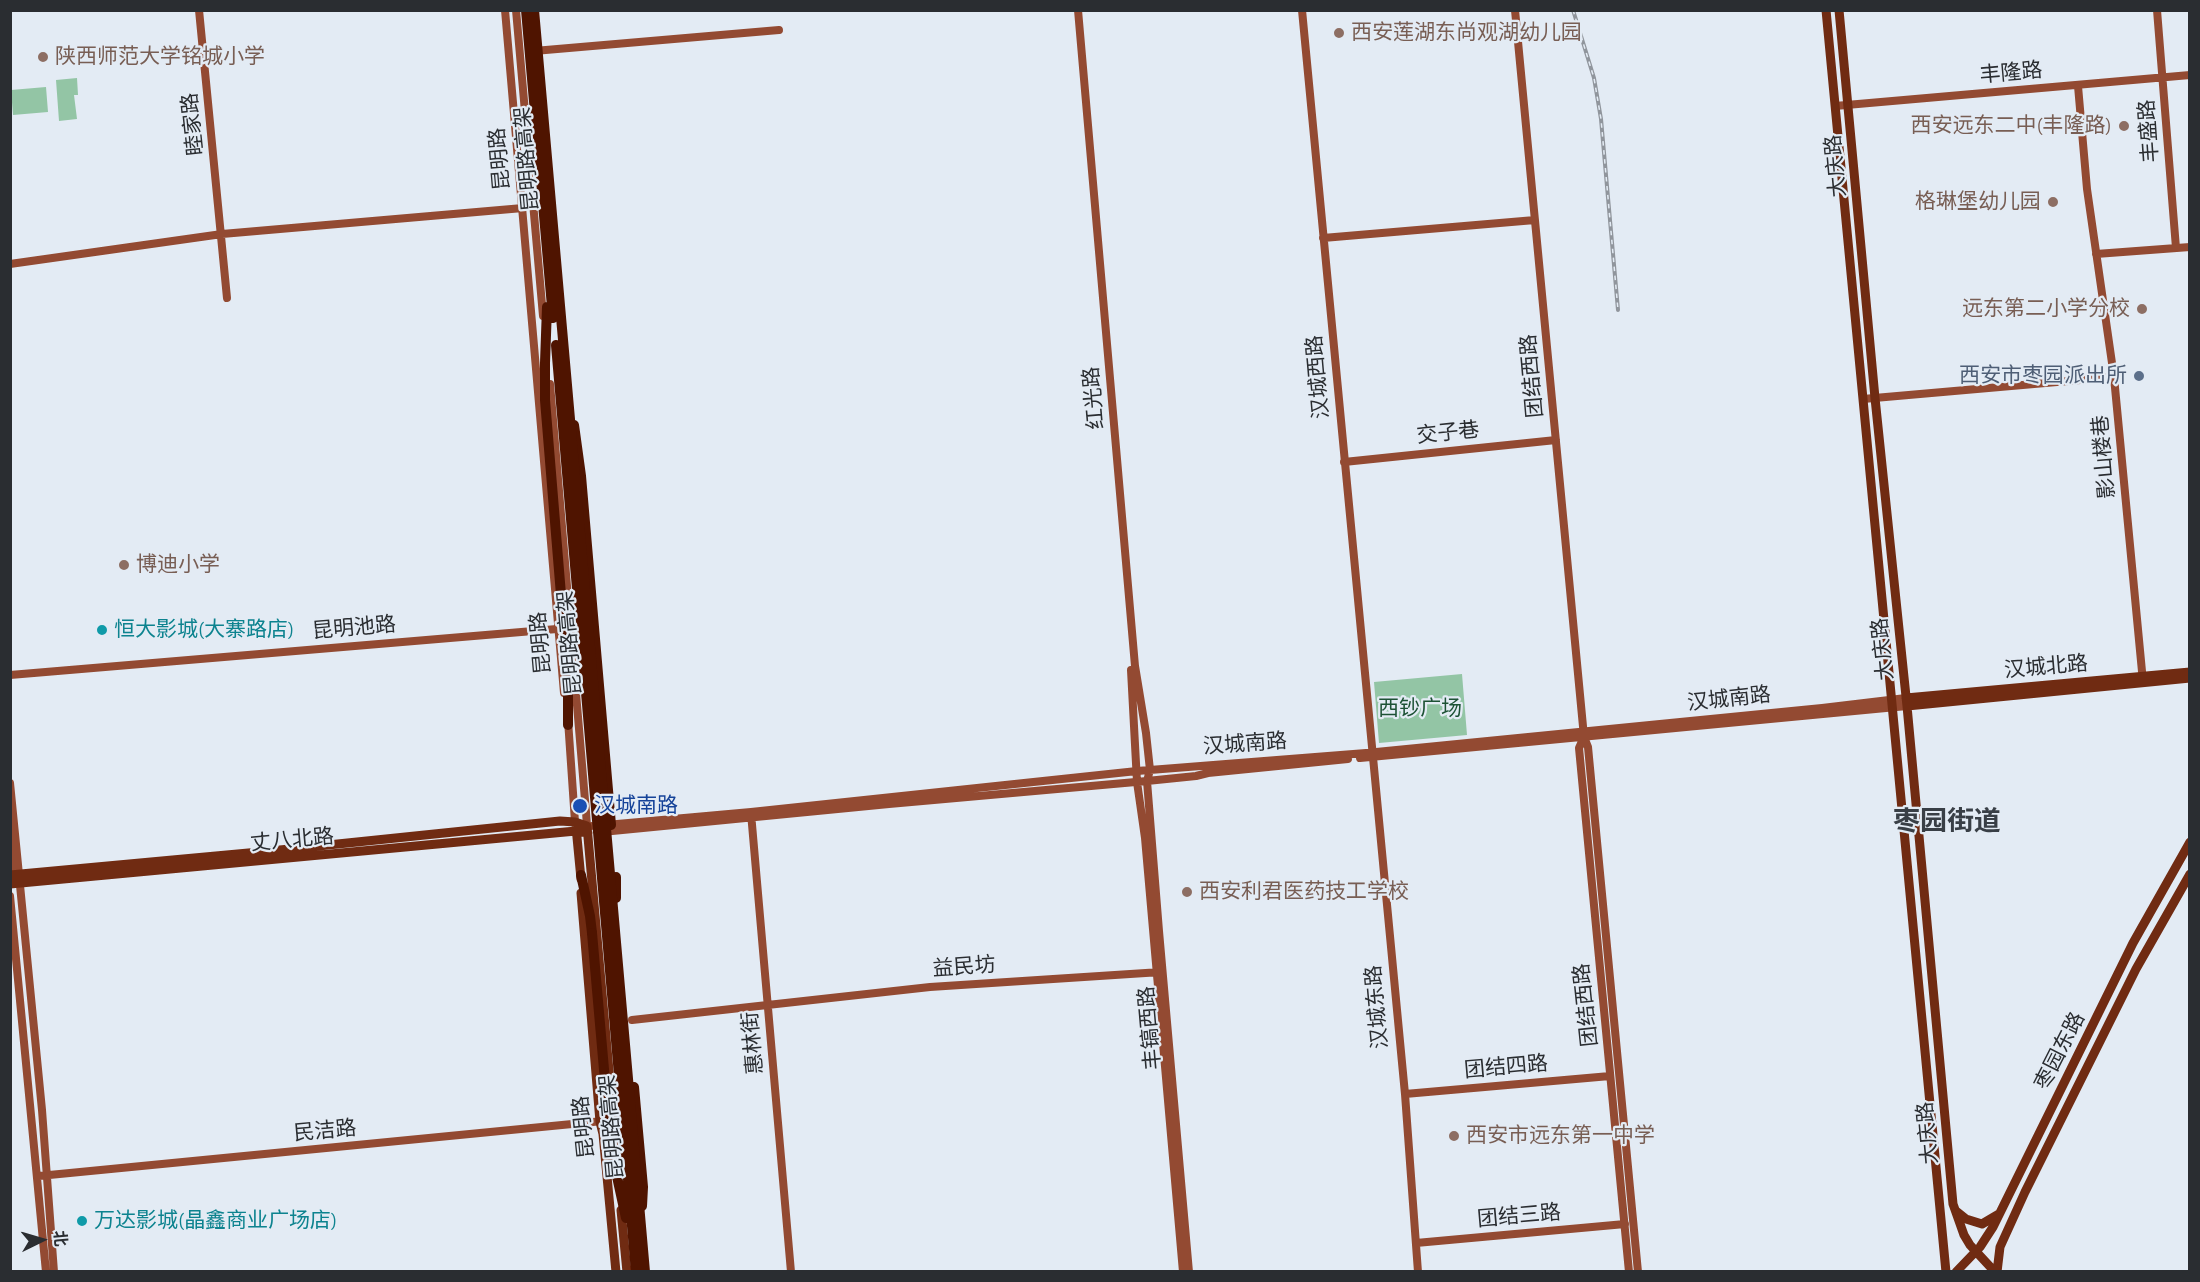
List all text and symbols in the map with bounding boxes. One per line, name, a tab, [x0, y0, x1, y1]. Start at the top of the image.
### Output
place label: 西安莲湖东尚观湖幼儿园	[1351, 20, 1582, 46]
marker: 西安莲湖东尚观湖幼儿园	[1332, 26, 1346, 40]
place label: 陕西师范大学铭城小学	[55, 44, 265, 70]
marker: 陕西师范大学铭城小学	[36, 50, 50, 64]
street label: 丰隆路	[1979, 58, 2043, 88]
street label: 睦家路	[177, 91, 209, 157]
street label: 丰盛路	[2134, 99, 2164, 163]
street label: 昆明路高架	[510, 106, 544, 212]
place label: 西安远东二中(丰隆路)	[1911, 113, 2112, 139]
marker: 西安远东二中(丰隆路)	[2117, 119, 2131, 133]
street label: 昆明路	[485, 127, 515, 191]
street label: 大庆路	[1821, 134, 1851, 198]
place label: 格琳堡幼儿园	[1915, 189, 2041, 215]
marker: 格琳堡幼儿园	[2046, 195, 2060, 209]
place label: 远东第二小学分校	[1962, 296, 2130, 322]
marker: 远东第二小学分校	[2135, 302, 2149, 316]
street label: 团结西路	[1516, 333, 1548, 419]
street label: 汉城西路	[1302, 334, 1334, 420]
place label: 西安市枣园派出所	[1959, 363, 2127, 389]
street label: 红光路	[1079, 366, 1109, 430]
marker: 西安市枣园派出所	[2132, 369, 2146, 383]
street label: 影山楼巷	[2088, 414, 2120, 500]
street label: 交子巷	[1415, 417, 1481, 449]
place label: 博迪小学	[136, 552, 220, 578]
marker: 博迪小学	[117, 558, 131, 572]
street label: 昆明路高架	[553, 590, 587, 696]
street label: 昆明路	[526, 611, 556, 675]
street label: 昆明池路	[311, 612, 397, 644]
street label: 大庆路	[1867, 616, 1899, 682]
place label: 恒大影城(大寨路店)	[114, 617, 294, 643]
marker: 恒大影城(大寨路店)	[95, 623, 109, 637]
street label: 汉城北路	[2003, 651, 2089, 683]
street label: 汉城南路	[1686, 682, 1772, 716]
park label: 西钞广场	[1378, 696, 1462, 722]
street label: 汉城南路	[1202, 729, 1288, 759]
place label: 汉城南路	[594, 793, 678, 819]
marker: 汉城南路	[571, 797, 589, 815]
district label: 枣园街道	[1893, 806, 2001, 838]
street label: 丈八北路	[249, 824, 335, 856]
place label: 西安利君医药技工学校	[1199, 879, 1409, 905]
marker: 西安利君医药技工学校	[1180, 885, 1194, 899]
street label: 益民坊	[932, 952, 996, 982]
street label: 团结西路	[1569, 962, 1603, 1048]
street label: 汉城东路	[1361, 964, 1393, 1050]
street label: 丰镐西路	[1134, 985, 1166, 1071]
street label: 枣园东路	[2030, 1008, 2090, 1094]
street label: 惠林街	[738, 1011, 768, 1075]
street label: 团结四路	[1463, 1051, 1549, 1083]
street label: 昆明路高架	[595, 1074, 629, 1180]
street label: 昆明路	[568, 1094, 600, 1160]
street label: 大庆路	[1913, 1101, 1943, 1165]
street label: 民洁路	[293, 1116, 357, 1146]
place label: 西安市远东第一中学	[1466, 1123, 1655, 1149]
marker: 西安市远东第一中学	[1447, 1129, 1461, 1143]
street label: 团结三路	[1476, 1200, 1562, 1232]
place label: 万达影城(晶鑫商业广场店)	[94, 1208, 337, 1234]
north arrow	[12, 1210, 72, 1270]
marker: 万达影城(晶鑫商业广场店)	[75, 1214, 89, 1228]
text: 北	[51, 1230, 69, 1247]

